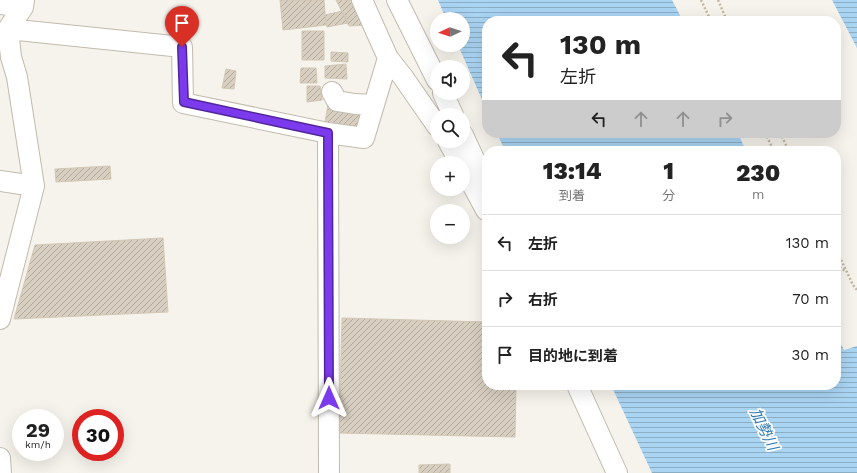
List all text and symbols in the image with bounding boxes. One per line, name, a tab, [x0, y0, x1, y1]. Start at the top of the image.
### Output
pin	[165, 6, 199, 47]
icon: arrive	[171, 12, 193, 34]
north arrow	[430, 12, 470, 52]
map controls	[430, 12, 470, 244]
text: 130 m	[560, 28, 641, 61]
icon: left	[494, 32, 546, 84]
button: sound	[430, 60, 470, 100]
text: 左折	[560, 66, 596, 87]
button: search	[430, 108, 470, 148]
icon: left	[588, 108, 610, 130]
icon: ahead	[630, 108, 652, 130]
icon: ahead	[672, 108, 694, 130]
icon: right	[714, 108, 736, 130]
button: +	[430, 156, 470, 196]
text: 13:14	[543, 157, 602, 185]
text: 1	[663, 157, 674, 185]
text: 230	[736, 159, 780, 187]
text: m	[752, 187, 764, 202]
text: 到着	[559, 188, 585, 203]
text: 分	[662, 188, 675, 203]
button: −	[430, 204, 470, 244]
icon: left	[494, 232, 516, 254]
text: 130 m	[786, 234, 829, 252]
text: 左折	[528, 235, 558, 253]
icon: right	[494, 288, 516, 310]
text: 70 m	[792, 290, 829, 308]
text: 右折	[528, 291, 558, 309]
icon: arrive	[494, 344, 516, 366]
text: 30 m	[792, 346, 829, 364]
text: 目的地に到着	[528, 347, 618, 365]
position arrow	[308, 377, 350, 419]
water label: 加勢川	[746, 405, 783, 455]
speed limit sign: 30	[72, 409, 124, 461]
text: 29	[26, 418, 50, 442]
text: km/h	[25, 439, 51, 450]

